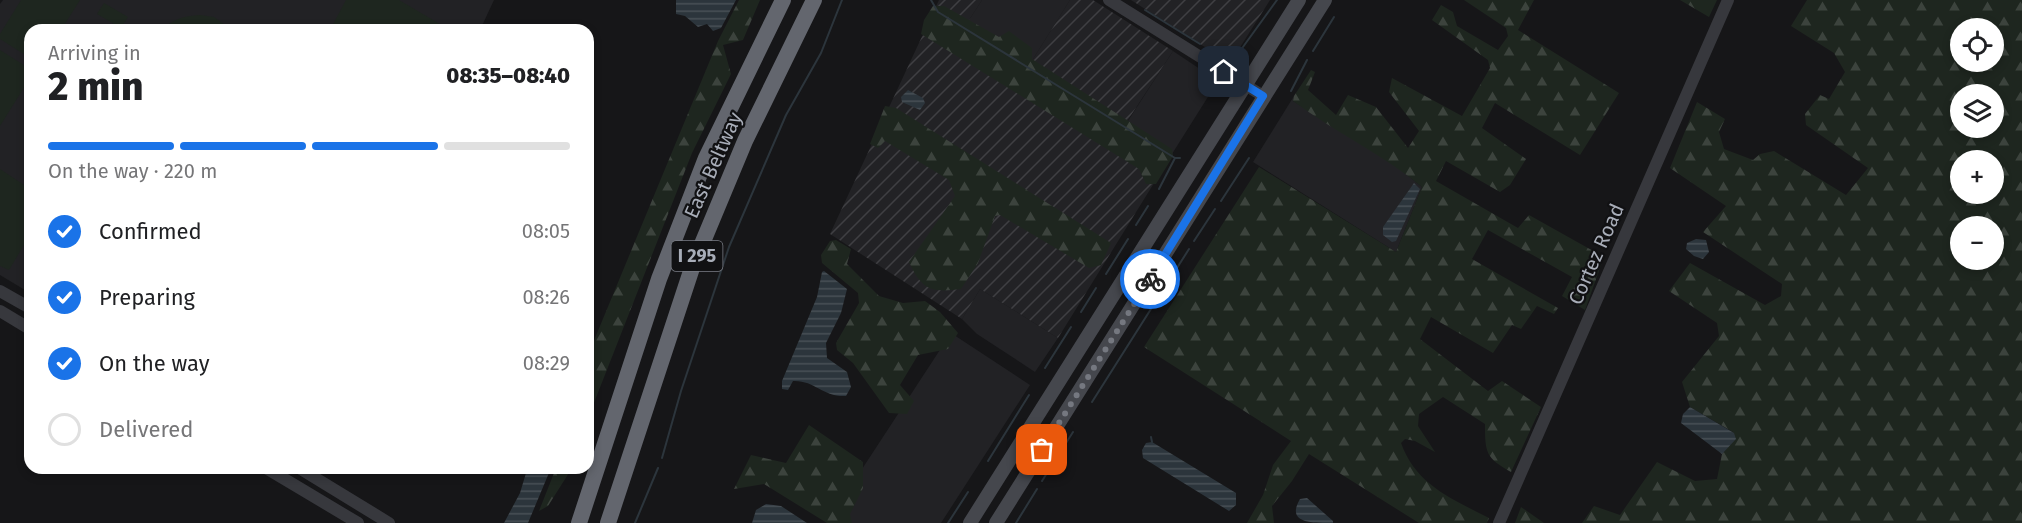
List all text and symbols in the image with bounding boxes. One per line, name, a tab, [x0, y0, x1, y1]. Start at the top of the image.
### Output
map controls	[1950, 18, 2004, 270]
button: locate	[1950, 18, 2004, 72]
text: Arriving in	[48, 41, 141, 65]
pin	[1198, 46, 1249, 97]
icon: home	[1207, 55, 1240, 88]
text: 08:35–08:40	[446, 62, 570, 89]
text: 2 min	[48, 64, 144, 110]
button: layers	[1950, 84, 2004, 138]
street label: East Beltway	[679, 108, 747, 222]
button: +	[1950, 150, 2004, 204]
text: On the way · 220 m	[48, 159, 217, 183]
street label: Cortez Road	[1563, 200, 1629, 308]
icon: check	[48, 215, 81, 248]
button: −	[1950, 216, 2004, 270]
text: Confirmed	[99, 218, 202, 245]
text: 08:05	[522, 219, 570, 243]
road number: I 295	[672, 241, 722, 271]
courier	[1120, 249, 1180, 309]
icon: bike	[1134, 263, 1167, 296]
icon: check	[48, 281, 81, 314]
text: Preparing	[99, 284, 195, 311]
text: 08:26	[522, 285, 570, 309]
icon: check	[48, 347, 81, 380]
text: On the way	[99, 350, 210, 377]
text: 08:29	[523, 351, 570, 375]
text: Delivered	[99, 416, 194, 443]
pin	[1016, 424, 1067, 475]
icon: bag	[1025, 433, 1058, 466]

